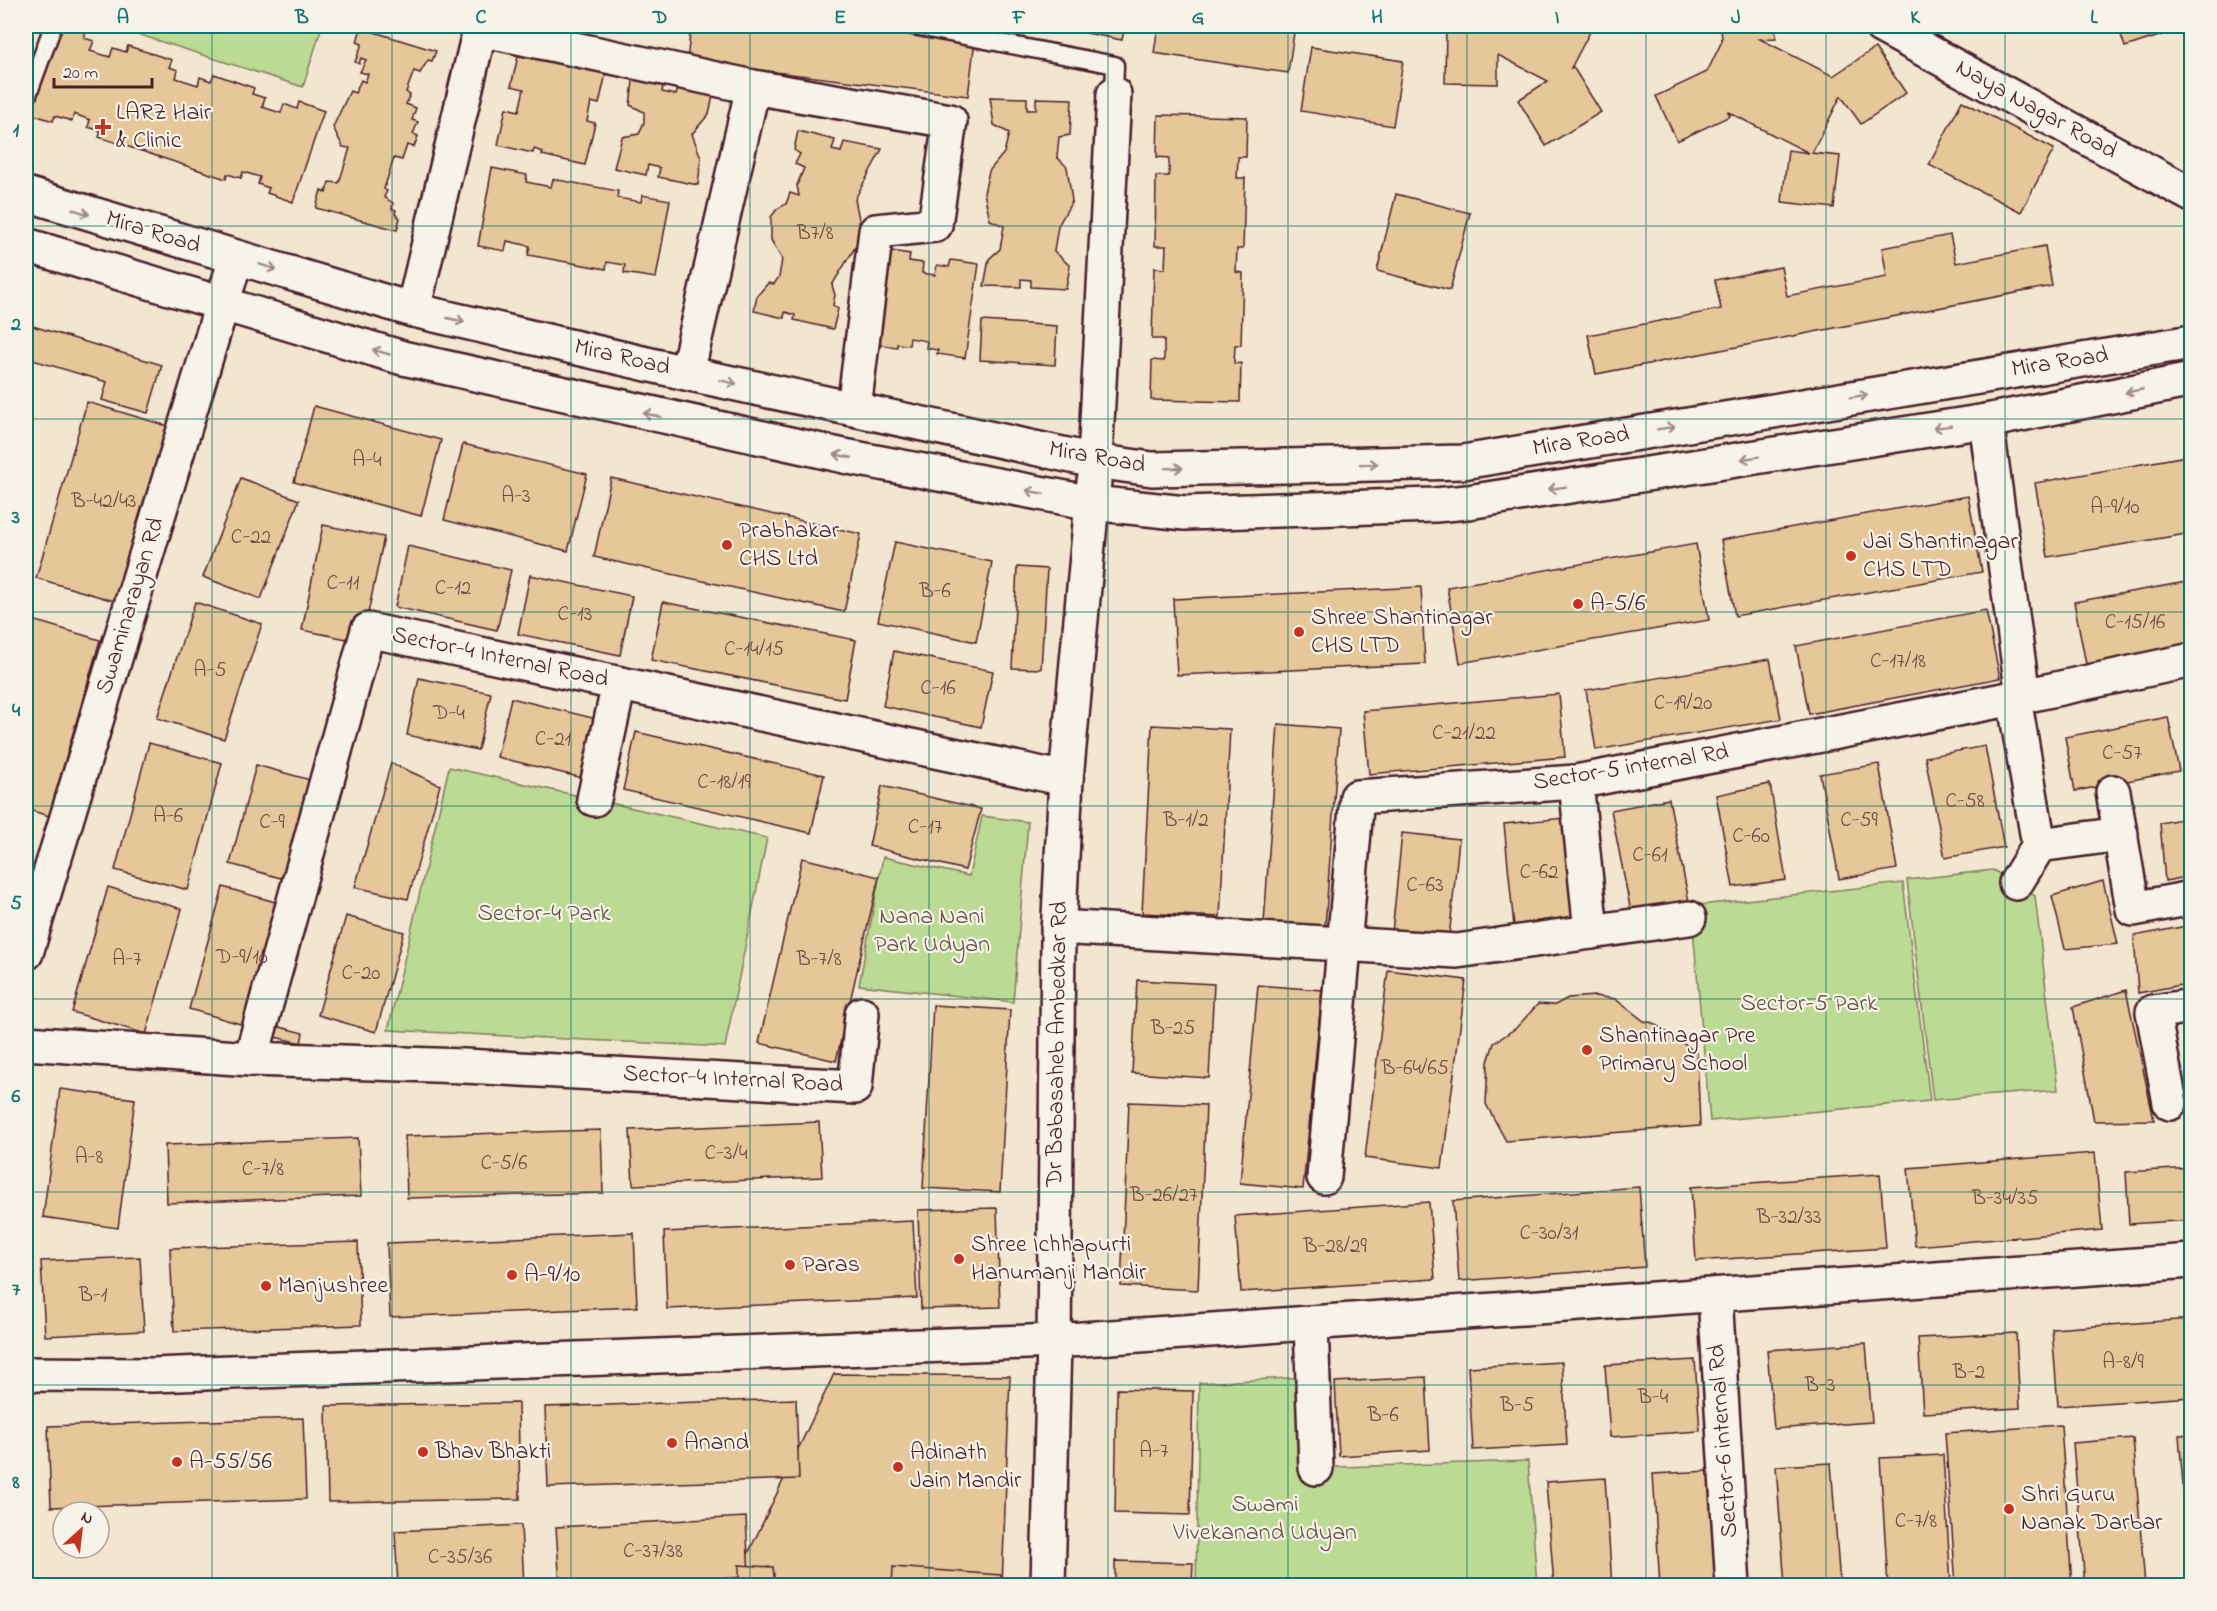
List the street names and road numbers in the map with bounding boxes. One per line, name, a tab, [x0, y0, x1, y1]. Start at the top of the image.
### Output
street label: Naya Nagar Road	[1948, 51, 2124, 170]
street label: Mira Road	[101, 202, 205, 264]
street label: Mira Road	[571, 330, 674, 386]
street label: Mira Road	[2009, 338, 2111, 388]
street label: Mira Road	[1530, 417, 1632, 467]
street label: Mira Road	[1046, 432, 1149, 484]
street label: Swaminarayan Rd	[87, 513, 176, 699]
street label: Sector-4 Internal Road	[389, 618, 612, 698]
street label: Sector-5 internal Rd	[1531, 735, 1732, 801]
street label: Dr Babasaheb Ambedkar Rd	[1038, 900, 1078, 1188]
street label: Sector-4 Internal Road	[622, 1057, 844, 1103]
street label: Sector-6 internal Rd	[1700, 1342, 1748, 1539]

